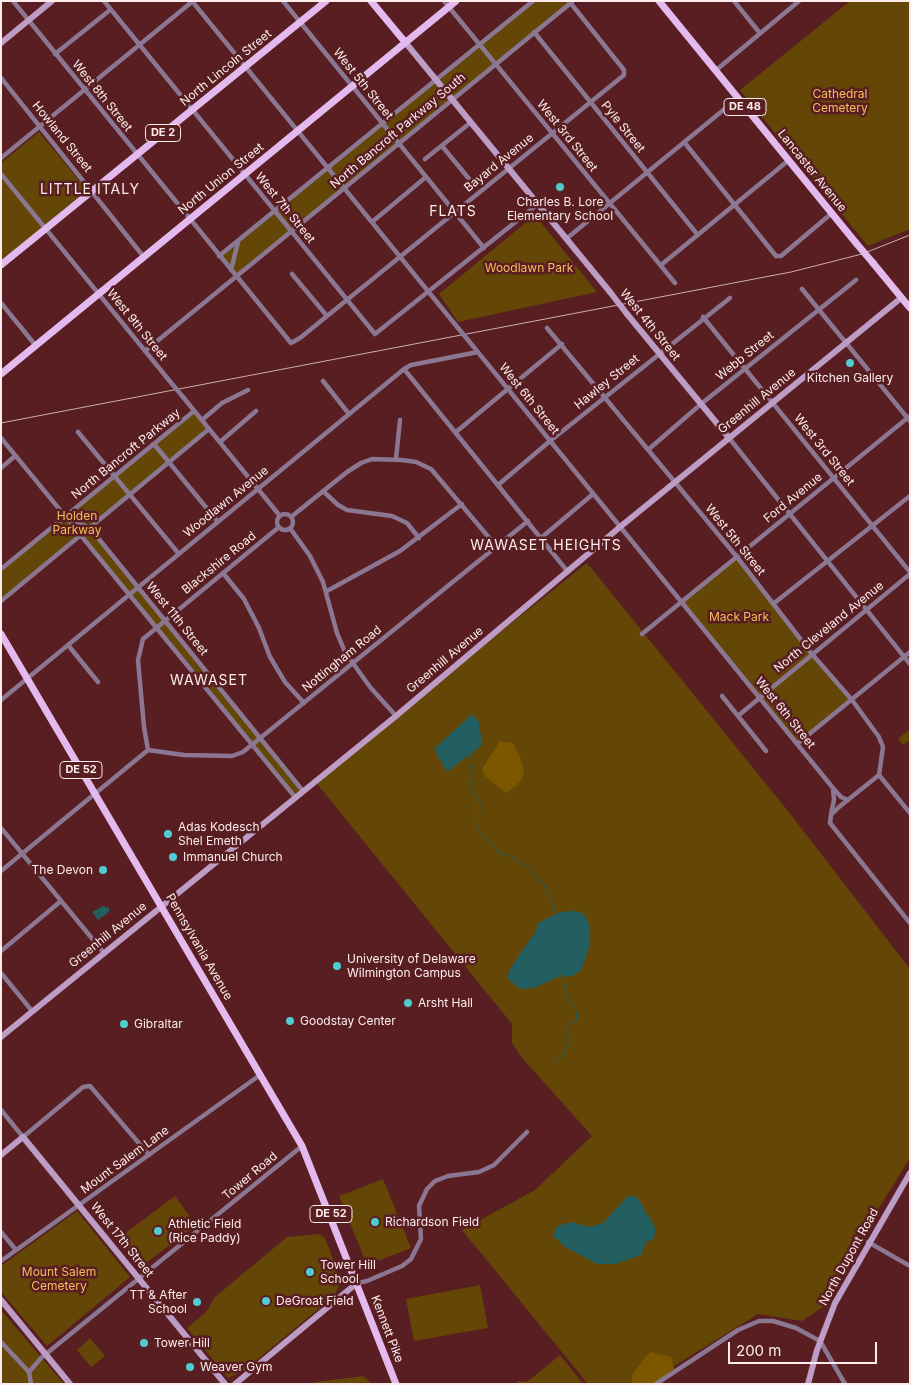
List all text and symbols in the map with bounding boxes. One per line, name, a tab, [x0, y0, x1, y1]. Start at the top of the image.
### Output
street label: North Lincoln Street	[177, 27, 275, 109]
street label: West 5th Street	[330, 46, 396, 122]
street label: West 8th Street	[69, 57, 135, 135]
street label: North Bancroft Parkway South	[328, 70, 468, 192]
park label: Cathedral Cemetery	[812, 87, 868, 115]
street label: West 3rd Street	[534, 97, 600, 175]
road number: DE 48	[724, 98, 766, 115]
street label: Howland Street	[29, 99, 95, 175]
street label: Pyle Street	[598, 99, 648, 155]
road number: DE 2	[146, 125, 180, 142]
street label: Lancaster Avenue	[774, 127, 850, 215]
street label: Bayard Avenue	[461, 131, 537, 195]
street label: North Union Street	[175, 140, 267, 218]
street label: West 7th Street	[252, 170, 318, 246]
marker: Charles B. Lore Elementary School	[554, 181, 566, 193]
district label: LITTLE ITALY	[38, 182, 142, 198]
place label: Charles B. Lore Elementary School	[507, 195, 613, 223]
district label: FLATS	[429, 204, 477, 220]
park label: Woodlawn Park	[485, 261, 573, 275]
street label: West 9th Street	[104, 286, 170, 364]
street label: West 4th Street	[617, 286, 683, 364]
street label: Webb Street	[713, 328, 777, 384]
street label: Hawley Street	[572, 352, 642, 412]
marker: Kitchen Gallery	[844, 357, 856, 369]
street label: West 6th Street	[496, 360, 562, 438]
street label: Greenhill Avenue	[715, 365, 799, 437]
place label: Kitchen Gallery	[807, 371, 893, 385]
street label: North Bancroft Parkway	[69, 406, 183, 502]
street label: West 3rd Street	[791, 411, 857, 489]
street label: Woodlawn Avenue	[181, 463, 271, 541]
street label: Ford Avenue	[761, 470, 825, 526]
street label: West 5th Street	[702, 502, 768, 578]
park label: Holden Parkway	[53, 509, 101, 537]
street label: Blackshire Road	[179, 529, 259, 597]
district label: WAWASET HEIGHTS	[468, 538, 624, 554]
street label: North Cleveland Avenue	[771, 578, 887, 676]
street label: West 11th Street	[143, 579, 211, 659]
park label: Mack Park	[709, 610, 769, 624]
street label: Nottingham Road	[299, 623, 385, 695]
street label: Greenhill Avenue	[404, 624, 486, 696]
district label: WAWASET	[169, 673, 249, 689]
street label: West 6th Street	[752, 674, 818, 752]
road number: DE 52	[60, 762, 102, 778]
place label: Adas Kodesch Shel Emeth	[178, 820, 259, 848]
marker: Adas Kodesch Shel Emeth	[162, 828, 174, 840]
place label: Immanuel Church	[183, 850, 283, 864]
marker: Immanuel Church	[167, 851, 179, 863]
place label: The Devon	[32, 863, 93, 877]
marker: The Devon	[97, 864, 109, 876]
street label: Pennsylvania Avenue	[163, 891, 235, 1003]
street label: Greenhill Avenue	[66, 899, 150, 971]
place label: University of Delaware Wilmington Campus	[347, 952, 476, 980]
marker: University of Delaware Wilmington Campus	[331, 960, 343, 972]
place label: Arsht Hall	[418, 996, 473, 1010]
marker: Arsht Hall	[402, 997, 414, 1009]
place label: Goodstay Center	[300, 1014, 396, 1028]
marker: Goodstay Center	[284, 1015, 296, 1027]
place label: Gibraltar	[134, 1017, 183, 1031]
marker: Gibraltar	[118, 1018, 130, 1030]
street label: Mount Salem Lane	[78, 1123, 172, 1197]
street label: Tower Road	[220, 1149, 280, 1203]
street label: West 17th Street	[88, 1200, 156, 1280]
road number: DE 52	[310, 1206, 352, 1222]
street label: North Dupont Road	[816, 1206, 882, 1308]
place label: Richardson Field	[385, 1215, 479, 1229]
marker: Richardson Field	[369, 1216, 381, 1228]
place label: Athletic Field (Rice Paddy)	[168, 1217, 241, 1245]
marker: Athletic Field (Rice Paddy)	[152, 1225, 164, 1237]
place label: Tower Hill School	[320, 1258, 376, 1286]
park label: Mount Salem Cemetery	[22, 1265, 96, 1293]
marker: Tower Hill School	[304, 1266, 316, 1278]
place label: TT & After School	[129, 1288, 187, 1316]
street label: Kennett Pike	[368, 1293, 406, 1365]
place label: DeGroat Field	[276, 1294, 354, 1308]
marker: DeGroat Field	[260, 1295, 272, 1307]
marker: TT & After School	[191, 1296, 203, 1308]
scale bar	[731, 1332, 880, 1364]
place label: Tower Hill	[154, 1336, 210, 1350]
marker: Tower Hill	[138, 1337, 150, 1349]
text: 200 m	[736, 1341, 781, 1360]
place label: Weaver Gym	[200, 1360, 272, 1374]
marker: Weaver Gym	[184, 1361, 196, 1373]

